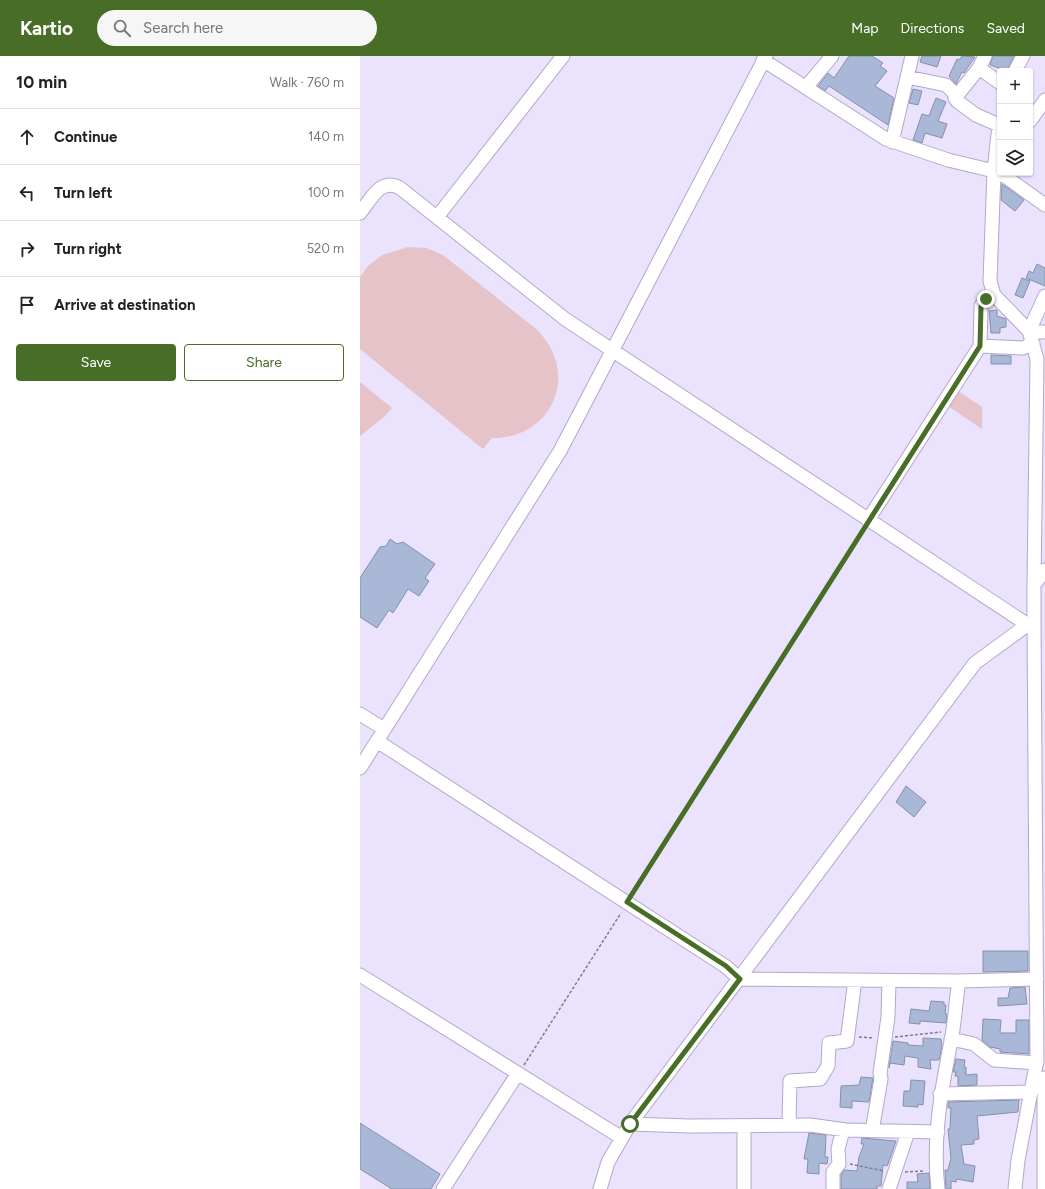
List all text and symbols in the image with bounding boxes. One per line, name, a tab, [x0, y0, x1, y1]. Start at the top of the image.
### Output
search box	[97, 10, 377, 46]
text: Kartio	[20, 17, 73, 40]
icon: search	[111, 17, 133, 39]
text: Search here	[143, 19, 223, 37]
text: Map	[851, 20, 879, 37]
text: Directions	[901, 20, 964, 37]
text: Saved	[986, 20, 1025, 37]
map controls	[997, 68, 1033, 176]
button: +	[997, 68, 1033, 104]
text: 10 min	[16, 72, 67, 92]
text: Walk · 760 m	[270, 75, 344, 90]
button: −	[997, 104, 1033, 140]
icon: ahead	[16, 126, 38, 148]
text: Continue	[54, 128, 117, 146]
text: 140 m	[308, 129, 344, 144]
button: layers	[997, 140, 1033, 176]
icon: left	[16, 182, 38, 204]
text: Turn left	[54, 184, 112, 202]
text: 100 m	[308, 185, 344, 200]
icon: right	[16, 238, 38, 260]
text: Turn right	[54, 240, 122, 258]
text: 520 m	[307, 241, 344, 256]
route end	[977, 290, 995, 308]
icon: arrive	[16, 294, 38, 316]
text: Arrive at destination	[54, 296, 195, 314]
button: Save	[16, 344, 176, 381]
button: Share	[184, 344, 344, 381]
route start	[621, 1115, 639, 1133]

